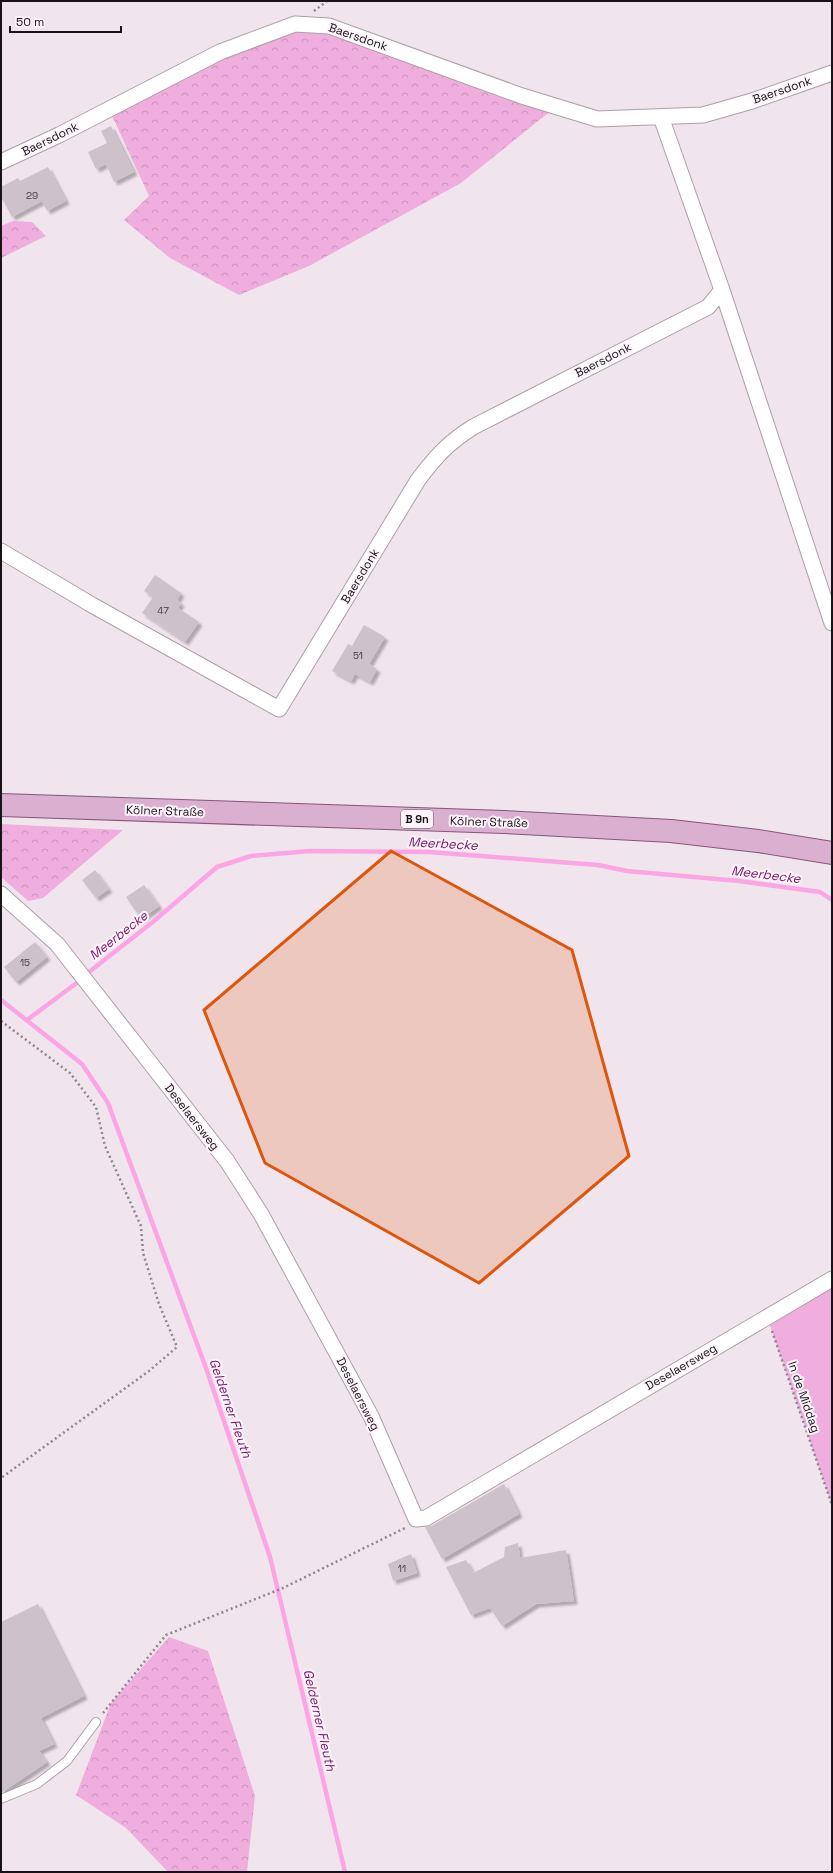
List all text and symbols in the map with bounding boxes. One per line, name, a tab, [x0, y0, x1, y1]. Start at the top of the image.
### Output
scale bar	[10, 8, 121, 34]
text: 50 m	[16, 14, 44, 30]
street label: Baersdonk	[326, 19, 390, 55]
street label: Baersdonk	[750, 72, 814, 108]
street label: Baersdonk	[19, 118, 82, 160]
house number: 29	[26, 189, 38, 202]
street label: Baersdonk	[572, 339, 634, 381]
street label: Baersdonk	[337, 545, 383, 606]
house number: 47	[157, 604, 169, 617]
house number: 51	[353, 649, 363, 662]
street label: Kölner Straße	[126, 802, 204, 820]
road number: B 9n	[401, 810, 433, 828]
street label: Kölner Straße	[450, 813, 528, 831]
water label: Meerbecke	[408, 833, 480, 854]
water label: Meerbecke	[730, 862, 803, 887]
water label: Meerbecke	[86, 906, 152, 964]
house number: 15	[20, 956, 30, 969]
street label: Deselaersweg	[161, 1080, 223, 1154]
street label: Deselaersweg	[642, 1340, 720, 1394]
street label: Deselaersweg	[333, 1355, 383, 1433]
water label: Gelderner Fleuth	[206, 1356, 256, 1461]
street label: In de Middag	[784, 1359, 824, 1435]
house number: 11	[398, 1562, 406, 1575]
water label: Gelderner Fleuth	[300, 1667, 340, 1774]

